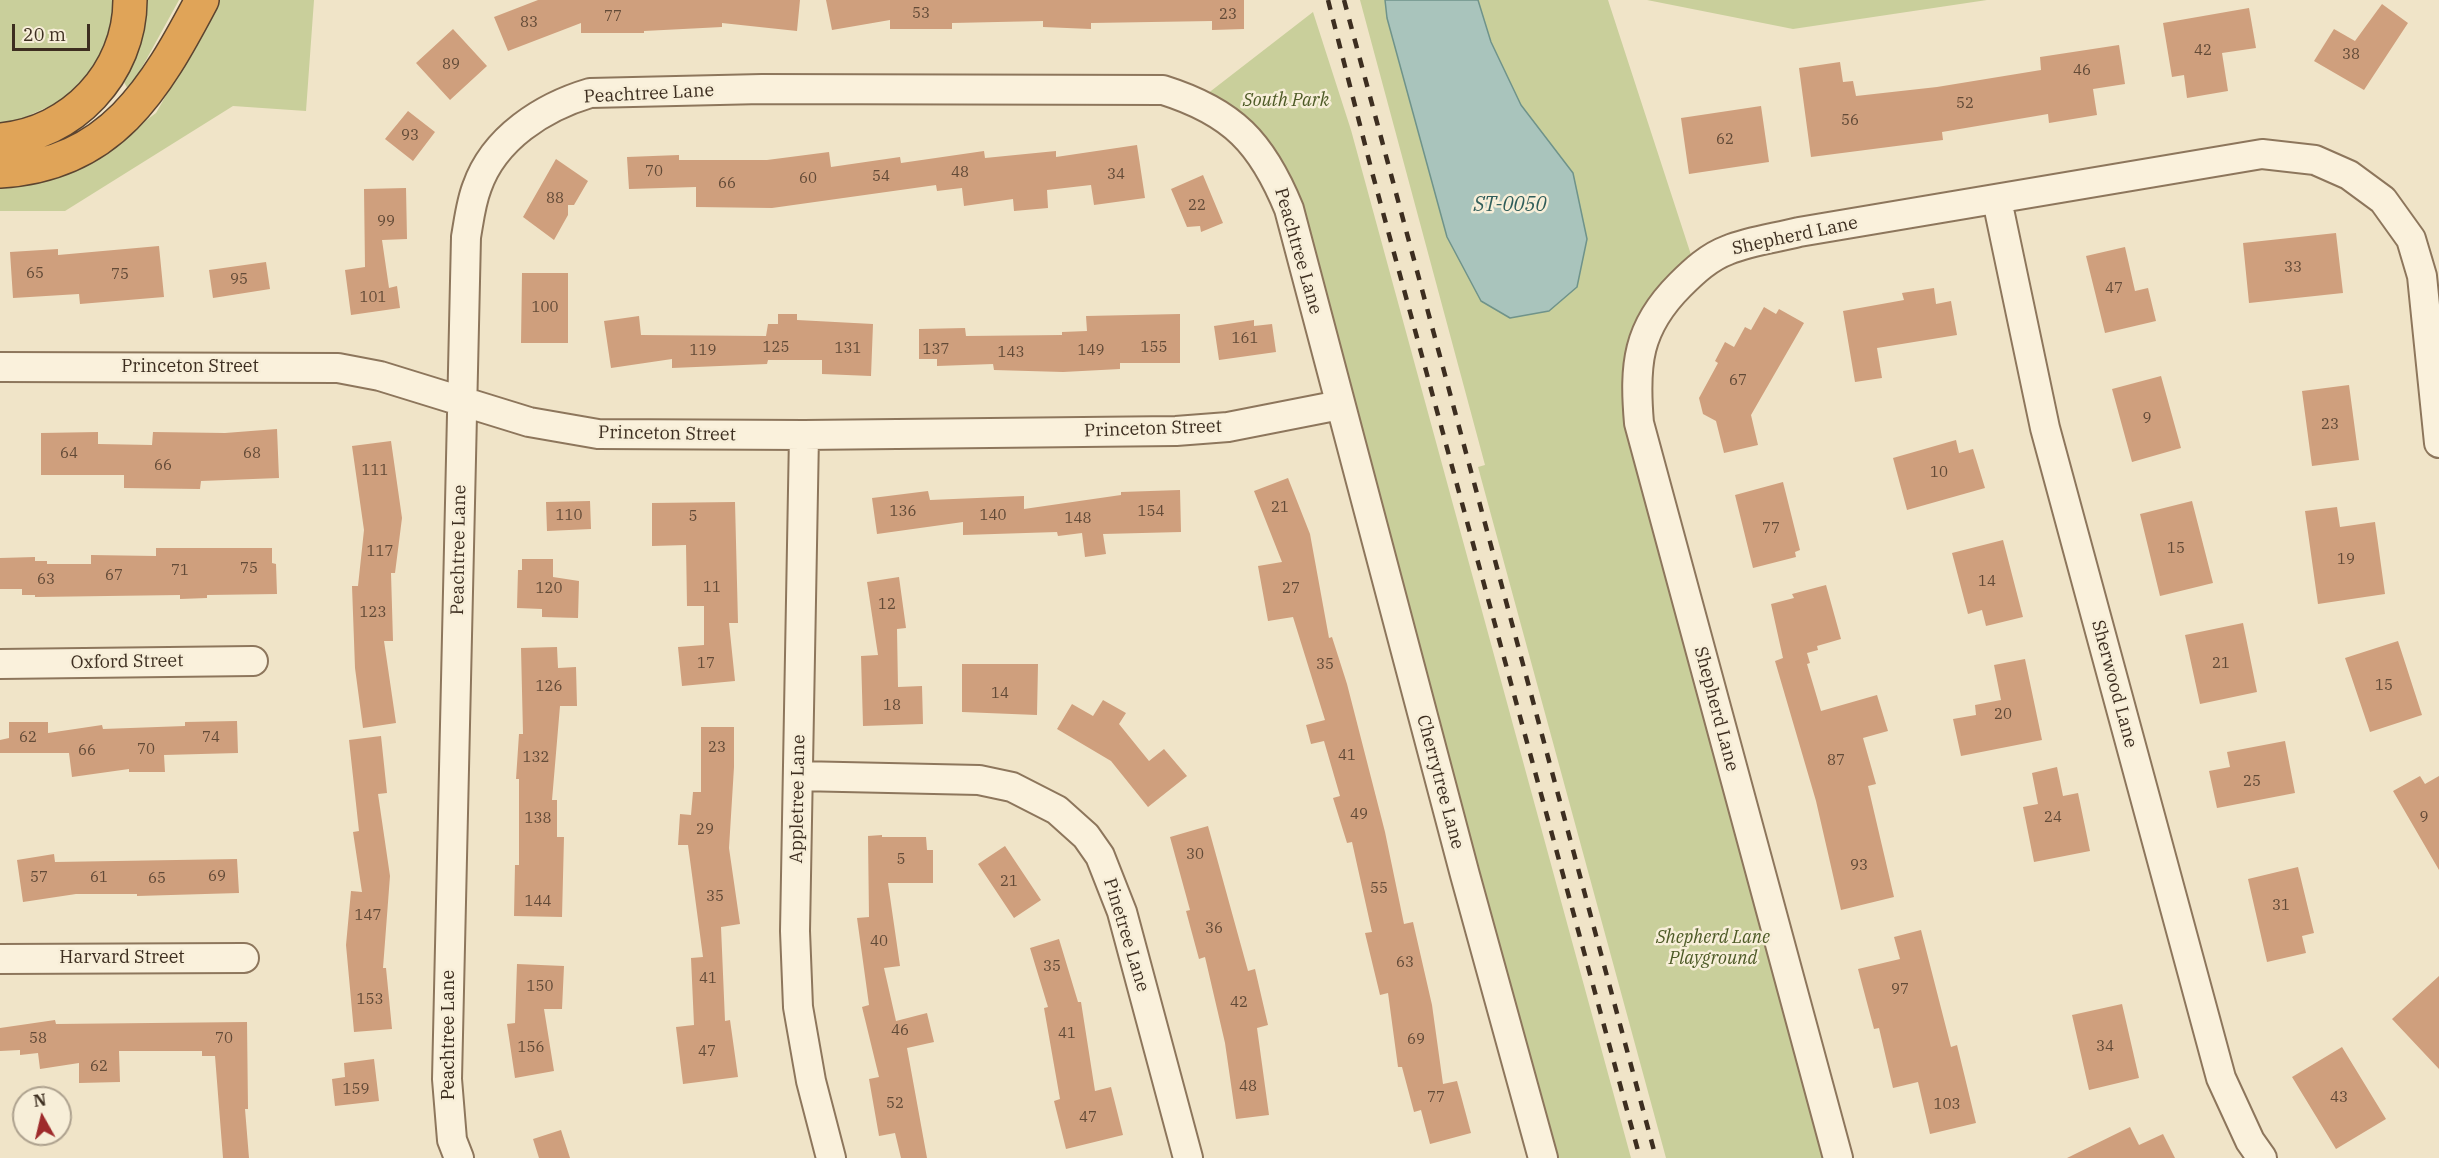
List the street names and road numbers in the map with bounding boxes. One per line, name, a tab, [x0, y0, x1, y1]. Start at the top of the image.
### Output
street label: Peachtree Lane	[583, 80, 715, 108]
street label: Peachtree Lane	[1270, 185, 1326, 317]
street label: Shepherd Lane	[1730, 212, 1860, 260]
street label: Princeton Street	[121, 356, 259, 378]
street label: Princeton Street	[1084, 416, 1222, 442]
street label: Princeton Street	[598, 422, 736, 446]
street label: Peachtree Lane	[447, 485, 471, 615]
street label: Sherwood Lane	[2087, 618, 2141, 750]
street label: Shepherd Lane	[1689, 644, 1743, 774]
street label: Oxford Street	[70, 650, 184, 674]
street label: Cherrytree Lane	[1412, 712, 1468, 852]
street label: Appletree Lane	[786, 734, 810, 864]
street label: Pinetree Lane	[1098, 876, 1154, 994]
street label: Harvard Street	[59, 947, 185, 969]
street label: Peachtree Lane	[438, 970, 460, 1100]

